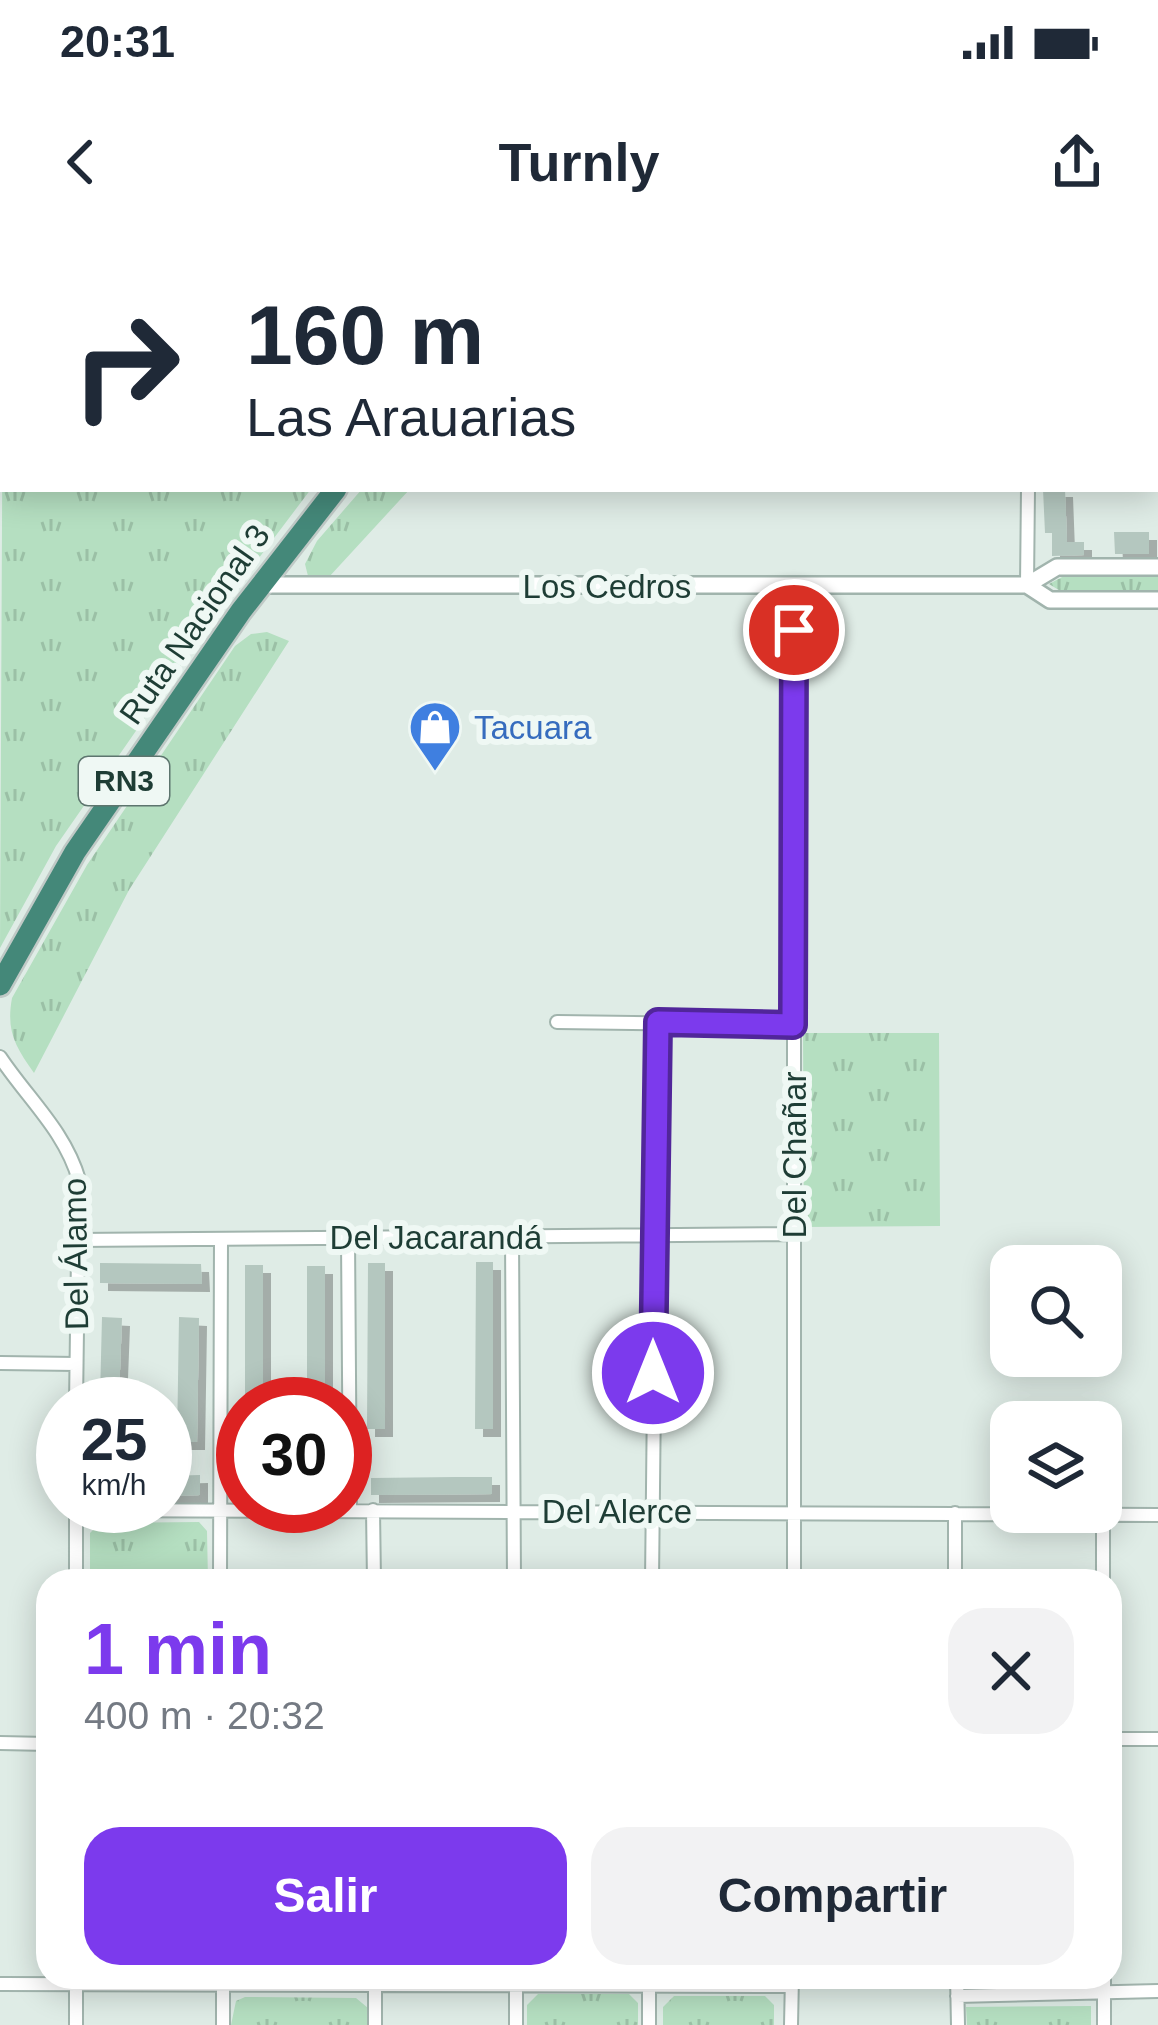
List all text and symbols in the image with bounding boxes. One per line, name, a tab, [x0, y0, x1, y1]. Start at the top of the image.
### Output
text: 20:31	[60, 16, 175, 67]
icon: back	[48, 129, 114, 195]
icon: share	[1044, 129, 1110, 195]
text: Turnly	[499, 132, 660, 192]
icon: right	[48, 288, 204, 444]
text: 160 m	[246, 288, 484, 382]
text: Las Arauarias	[246, 387, 576, 447]
street label: Ruta Nacional 3	[112, 518, 277, 731]
street label: Los Cedros	[523, 568, 691, 605]
pin	[743, 579, 845, 681]
icon: arrive	[761, 597, 827, 663]
shop icon: Tacuara	[407, 699, 463, 773]
place label: Tacuara	[474, 709, 592, 746]
road number: RN3	[79, 757, 169, 805]
street label: Del Chañar	[776, 1072, 813, 1238]
street label: Del Álamo	[56, 1178, 95, 1330]
street label: Del Jacarandá	[330, 1219, 543, 1256]
map controls	[990, 1245, 1122, 1533]
button: search	[990, 1245, 1122, 1377]
position arrow	[590, 1310, 716, 1436]
speed limit sign: 30	[216, 1377, 372, 1533]
button: layers	[990, 1401, 1122, 1533]
text: 25	[81, 1406, 147, 1473]
text: km/h	[81, 1468, 147, 1501]
street label: Del Alerce	[542, 1493, 692, 1530]
button: close	[948, 1608, 1074, 1734]
text: 1 min	[84, 1609, 272, 1689]
text: 400 m · 20:32	[84, 1694, 325, 1737]
button: Salir	[84, 1827, 567, 1965]
button: Compartir	[591, 1827, 1074, 1965]

